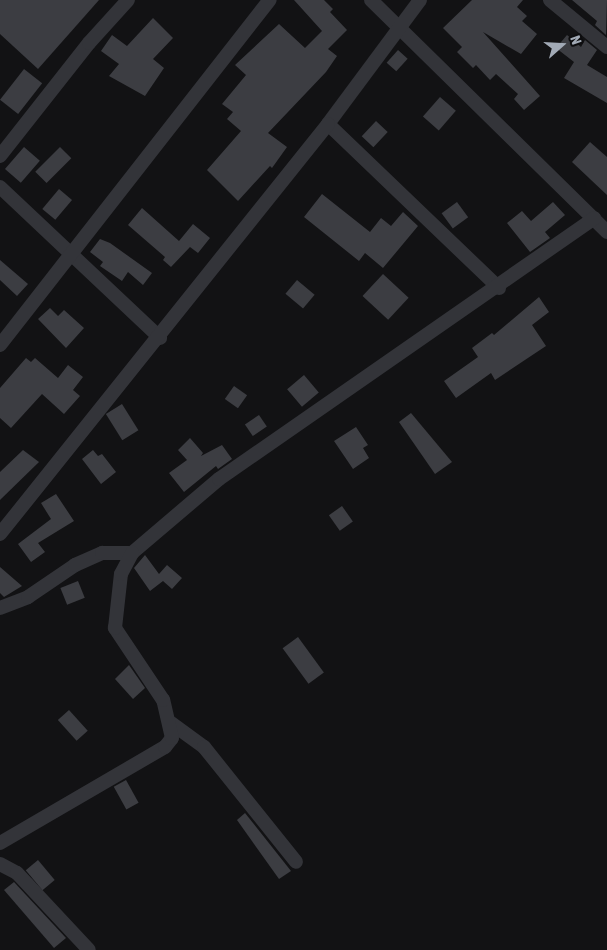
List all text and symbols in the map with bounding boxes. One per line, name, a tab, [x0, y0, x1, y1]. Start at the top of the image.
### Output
north arrow	[537, 20, 587, 70]
text: N	[567, 34, 585, 47]

